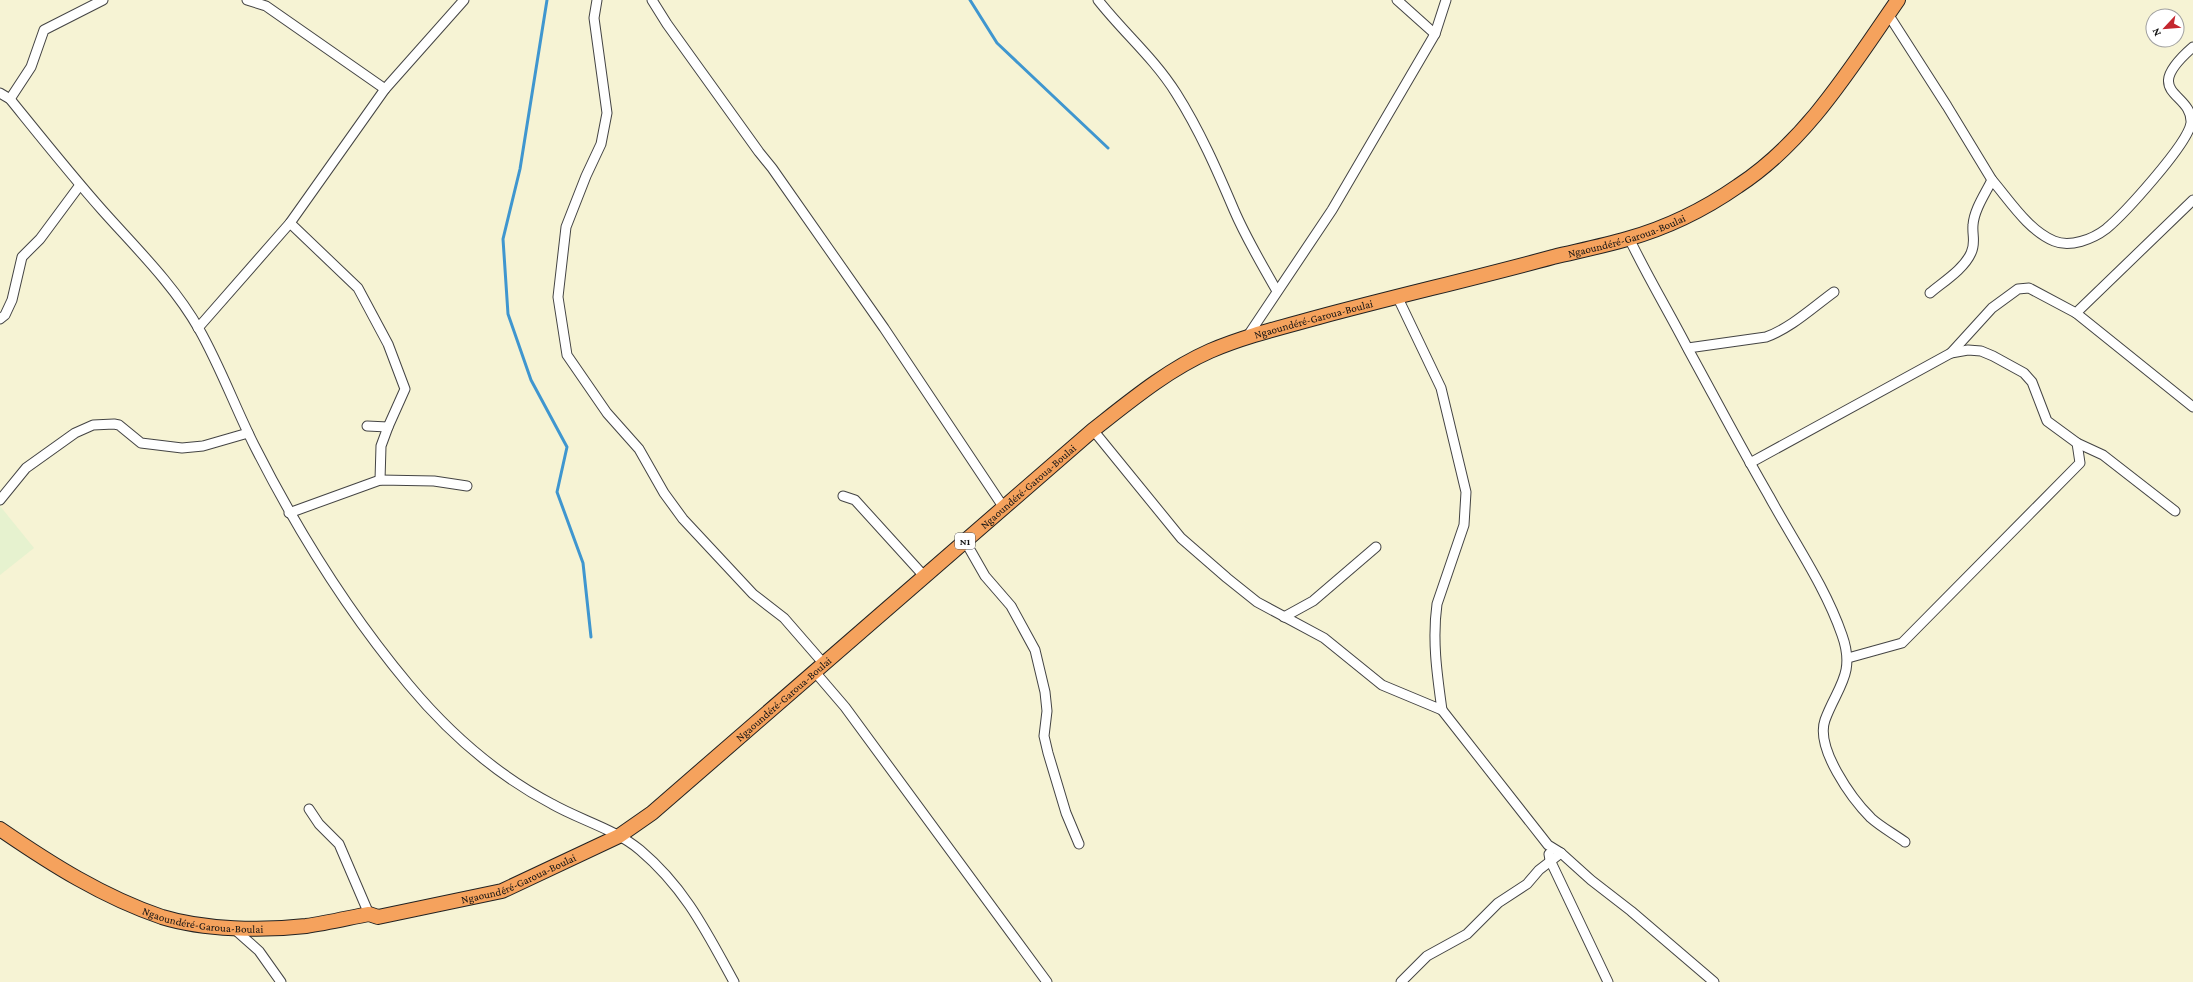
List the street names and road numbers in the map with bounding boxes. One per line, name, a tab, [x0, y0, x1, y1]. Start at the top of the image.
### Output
street label: Ngaoundéré-Garoua-Boulai	[1567, 212, 1687, 259]
street label: Ngaoundéré-Garoua-Boulai	[1253, 297, 1374, 341]
street label: Ngaoundéré-Garoua-Boulai	[978, 442, 1078, 531]
road number: N1	[955, 533, 975, 549]
street label: Ngaoundéré-Garoua-Boulai	[733, 654, 834, 744]
street label: Ngaoundéré-Garoua-Boulai	[460, 851, 578, 905]
street label: Ngaoundéré-Garoua-Boulai	[141, 904, 263, 935]

